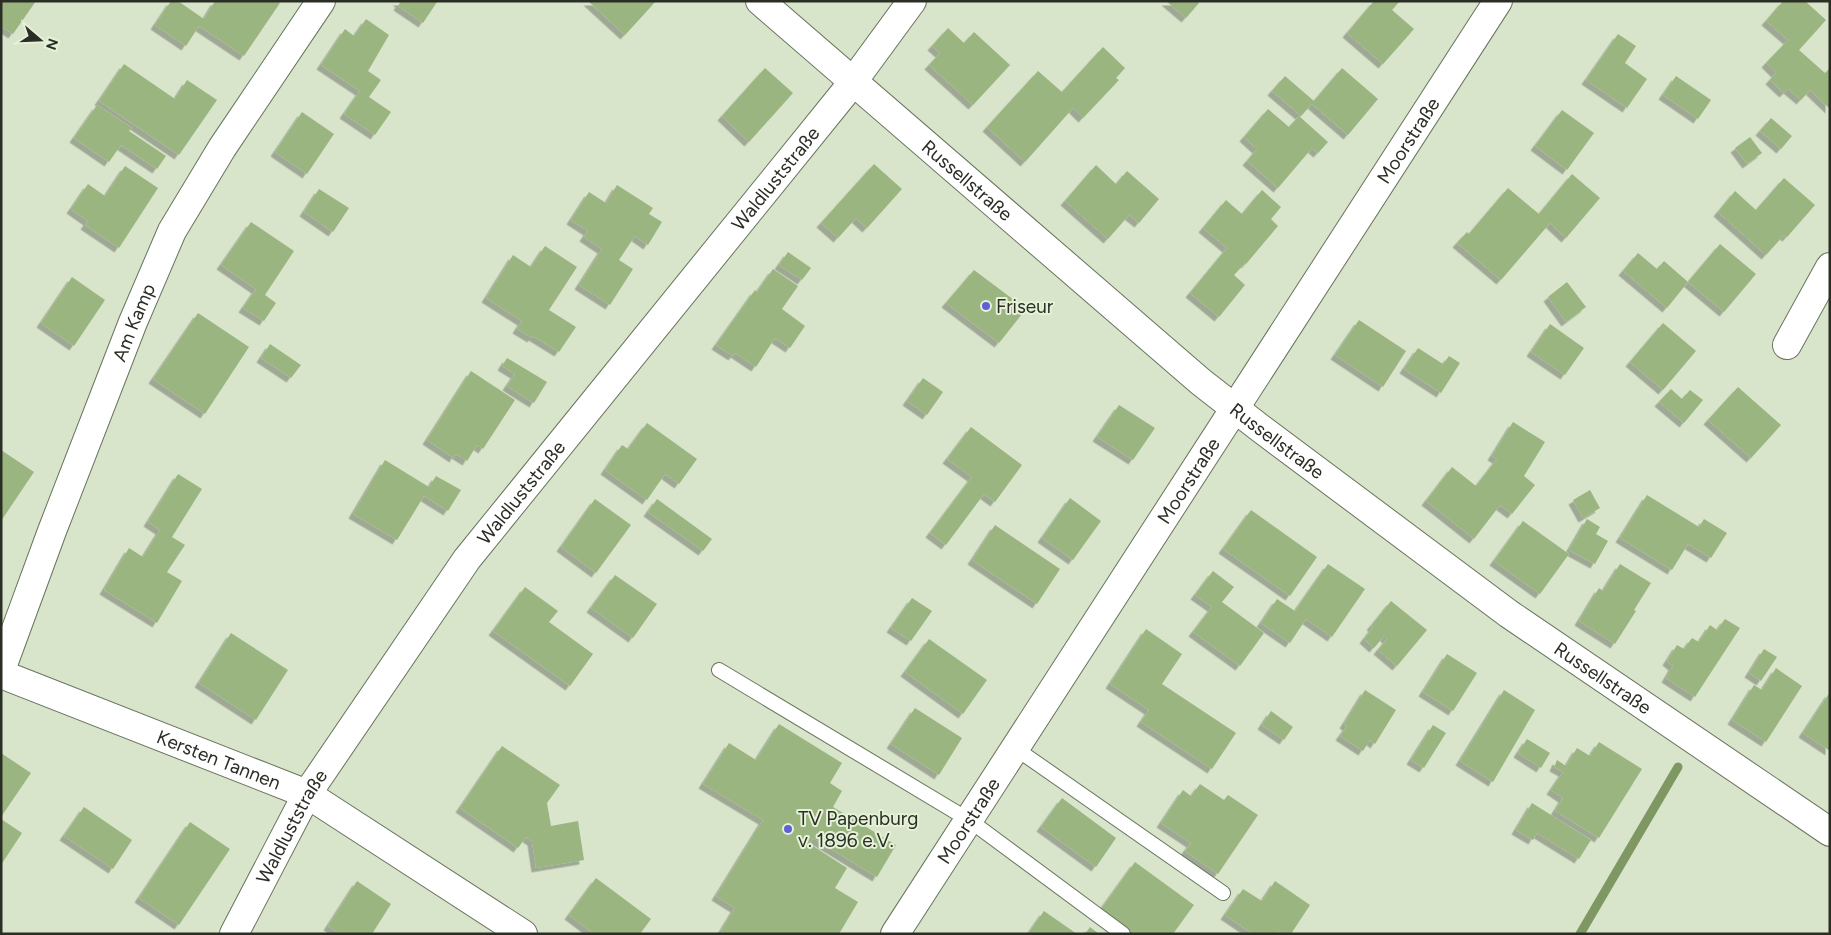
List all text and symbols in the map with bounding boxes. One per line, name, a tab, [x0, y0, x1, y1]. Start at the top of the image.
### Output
north arrow	[15, 15, 65, 65]
text: N	[42, 36, 62, 52]
street label: Moorstraße	[1372, 93, 1444, 188]
street label: Waldluststraße	[726, 122, 824, 235]
street label: Russellstraße	[917, 135, 1017, 226]
street label: Am Kamp	[107, 280, 160, 365]
place label: Friseur	[996, 295, 1054, 318]
marker: Friseur	[980, 300, 992, 312]
street label: Russellstraße	[1226, 398, 1329, 484]
street label: Moorstraße	[1152, 433, 1224, 528]
street label: Waldluststraße	[472, 436, 570, 549]
street label: Russellstraße	[1550, 637, 1656, 719]
street label: Kersten Tannen	[154, 725, 284, 794]
street label: Waldluststraße	[251, 765, 332, 887]
street label: Moorstraße	[932, 773, 1004, 868]
place label: TV Papenburg v. 1896 e.V.	[798, 807, 918, 852]
marker: TV Papenburg v. 1896 e.V.	[782, 823, 794, 835]

